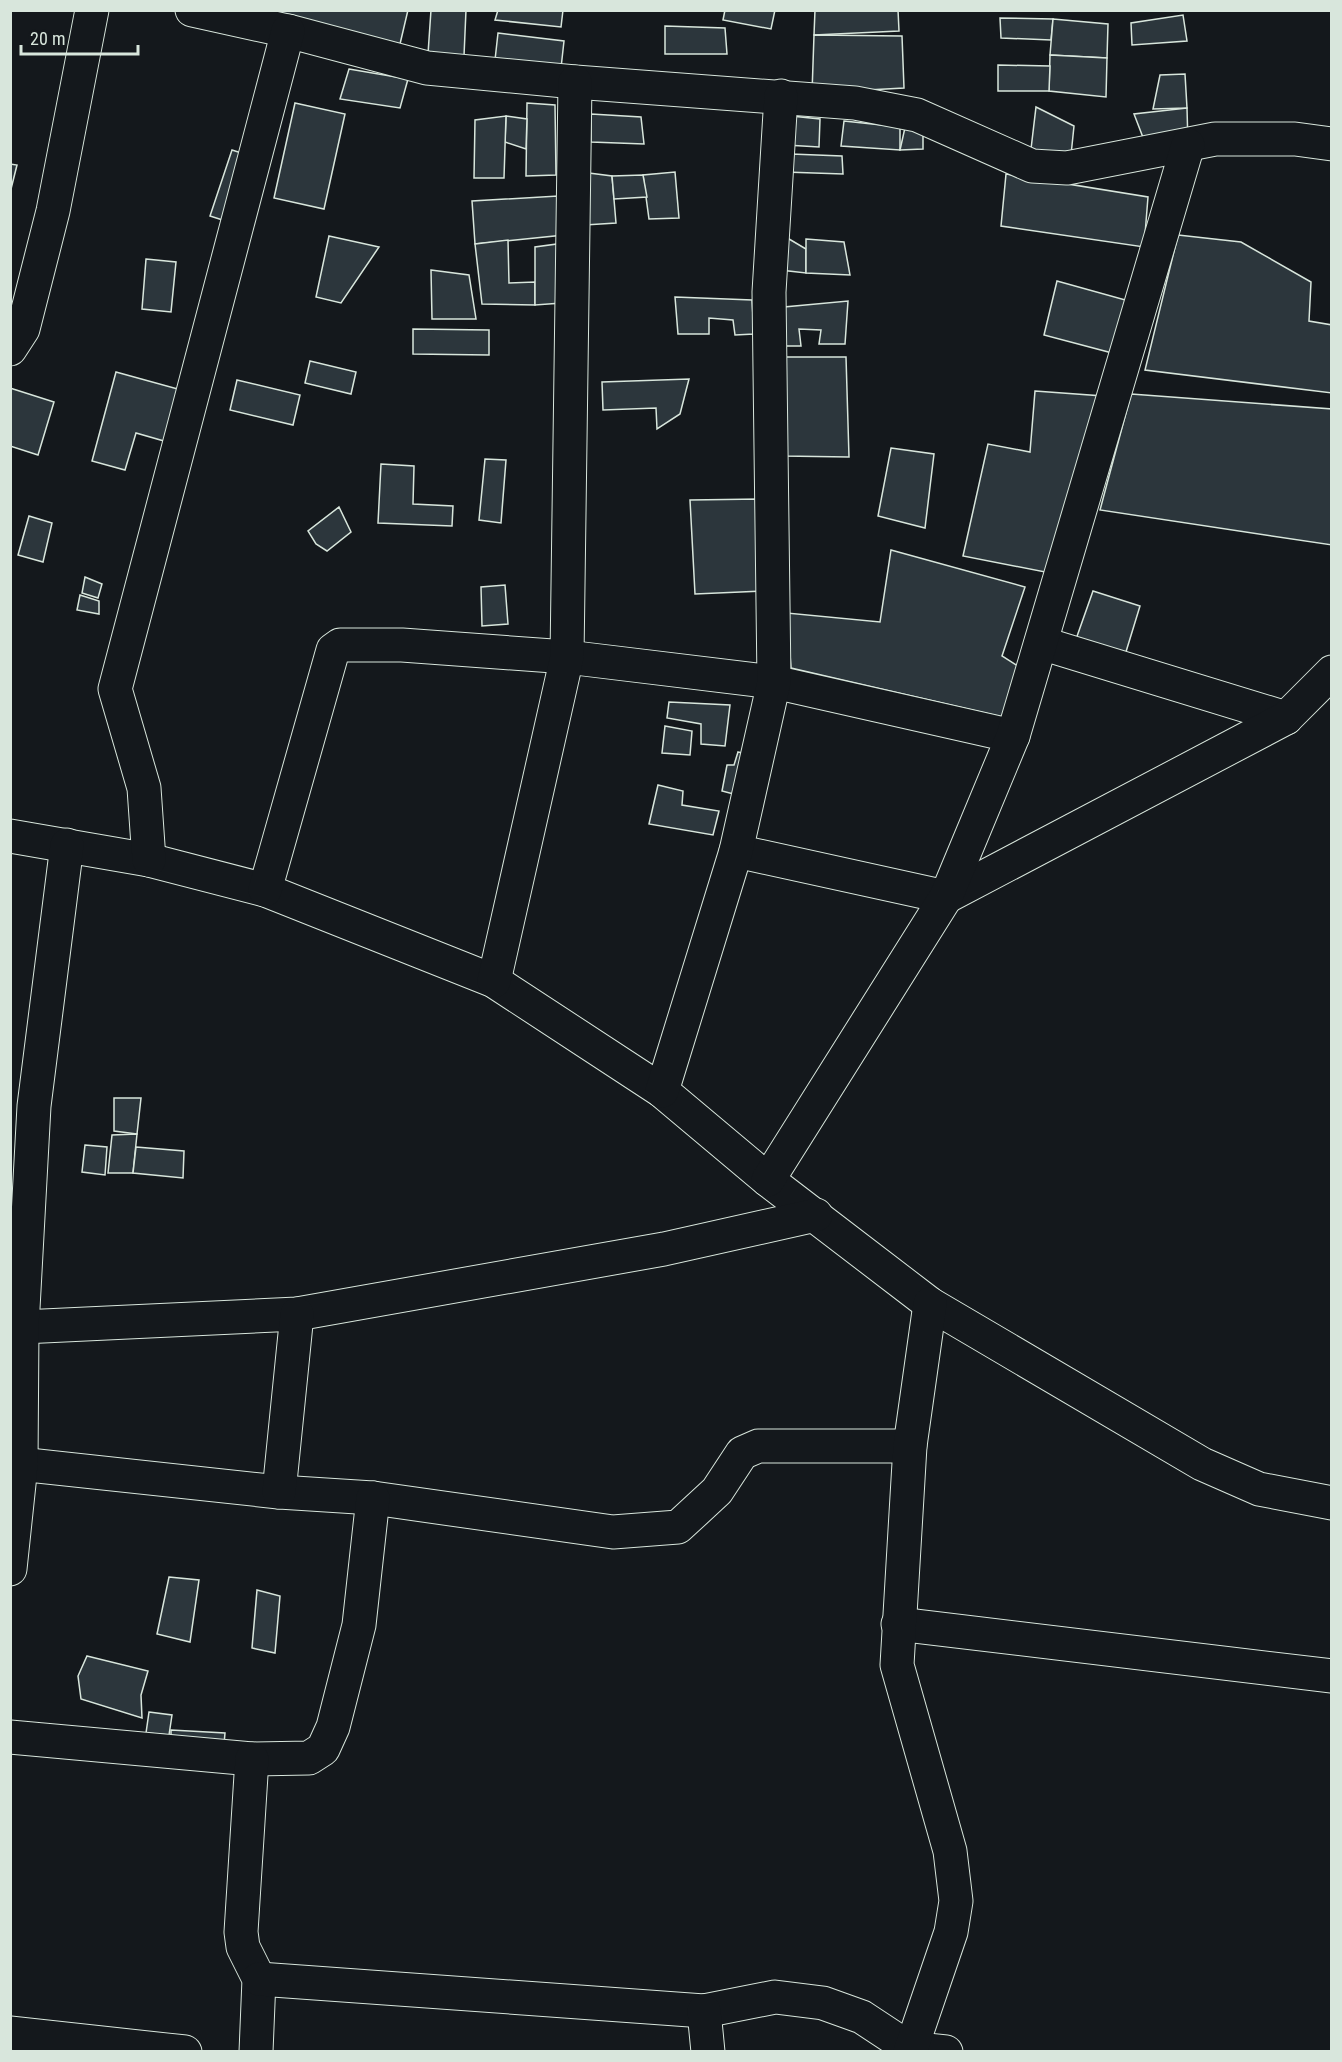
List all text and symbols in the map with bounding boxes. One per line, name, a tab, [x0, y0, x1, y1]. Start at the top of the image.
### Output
scale bar	[21, 18, 138, 56]
text: 20 m	[30, 28, 65, 49]

